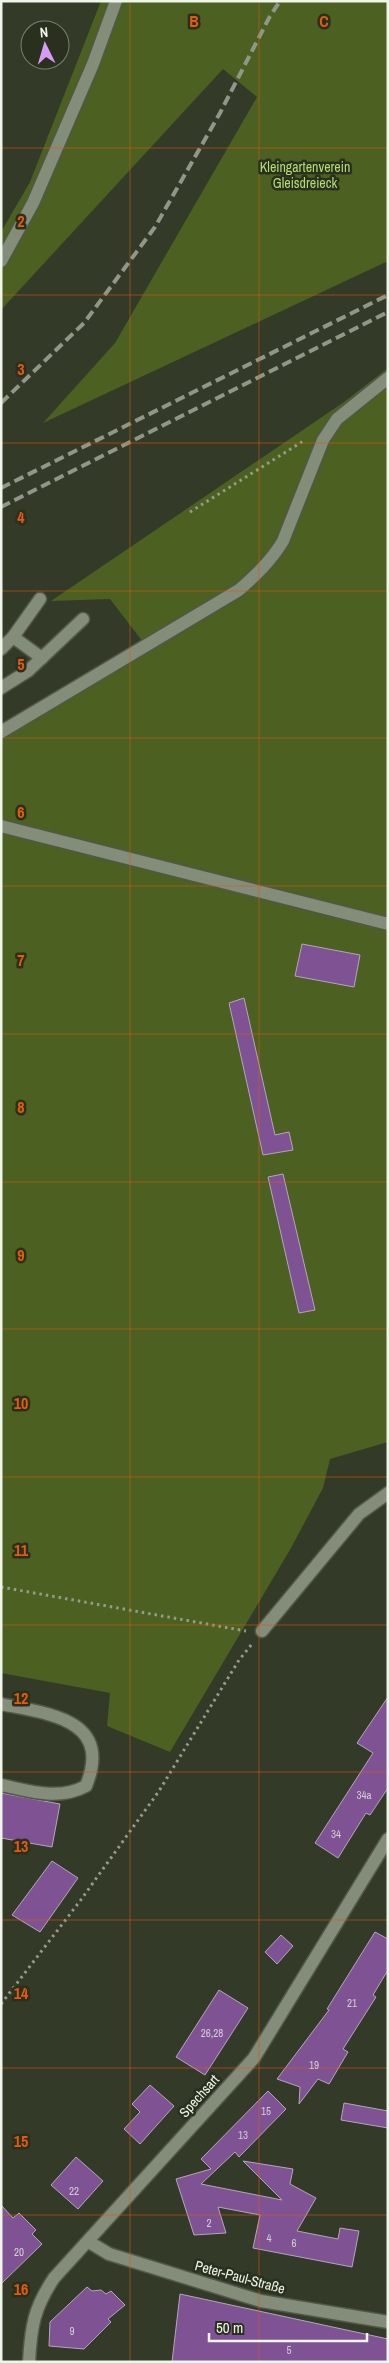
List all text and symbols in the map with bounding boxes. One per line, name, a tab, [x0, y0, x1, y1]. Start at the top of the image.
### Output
text: B	[189, 10, 199, 32]
text: C	[319, 10, 329, 32]
north arrow	[20, 20, 70, 70]
text: N	[39, 23, 49, 41]
park label: Kleingartenverein Gleisdreieck	[260, 158, 350, 192]
text: 2	[17, 210, 25, 232]
text: 3	[17, 358, 25, 380]
text: 4	[17, 506, 25, 528]
text: 5	[17, 653, 25, 675]
text: 6	[17, 801, 25, 823]
text: 7	[17, 949, 25, 971]
text: 8	[17, 1096, 25, 1118]
text: 9	[17, 1244, 25, 1266]
text: 10	[14, 1392, 28, 1414]
text: 11	[14, 1539, 29, 1561]
text: 12	[14, 1687, 28, 1709]
house number: 34a	[356, 1788, 372, 1802]
house number: 34	[331, 1827, 341, 1841]
text: 13	[14, 1835, 28, 1857]
text: 14	[14, 1982, 29, 2004]
house number: 21	[347, 1996, 357, 2010]
house number: 26,28	[201, 2026, 223, 2040]
house number: 19	[309, 2058, 319, 2072]
street label: Spechsart	[175, 2071, 223, 2121]
house number: 15	[261, 2104, 271, 2118]
house number: 13	[238, 2128, 248, 2142]
text: 15	[14, 2130, 28, 2152]
house number: 22	[69, 2184, 79, 2198]
house number: 2	[206, 2216, 212, 2230]
house number: 4	[266, 2231, 272, 2245]
house number: 6	[291, 2236, 297, 2250]
house number: 20	[14, 2245, 24, 2259]
street label: Peter-Paul-Straße	[193, 2256, 287, 2298]
text: 16	[14, 2278, 28, 2300]
scale bar	[209, 2310, 366, 2342]
text: 50 m	[216, 2317, 243, 2338]
house number: 9	[69, 2324, 75, 2338]
house number: 5	[286, 2343, 292, 2357]

